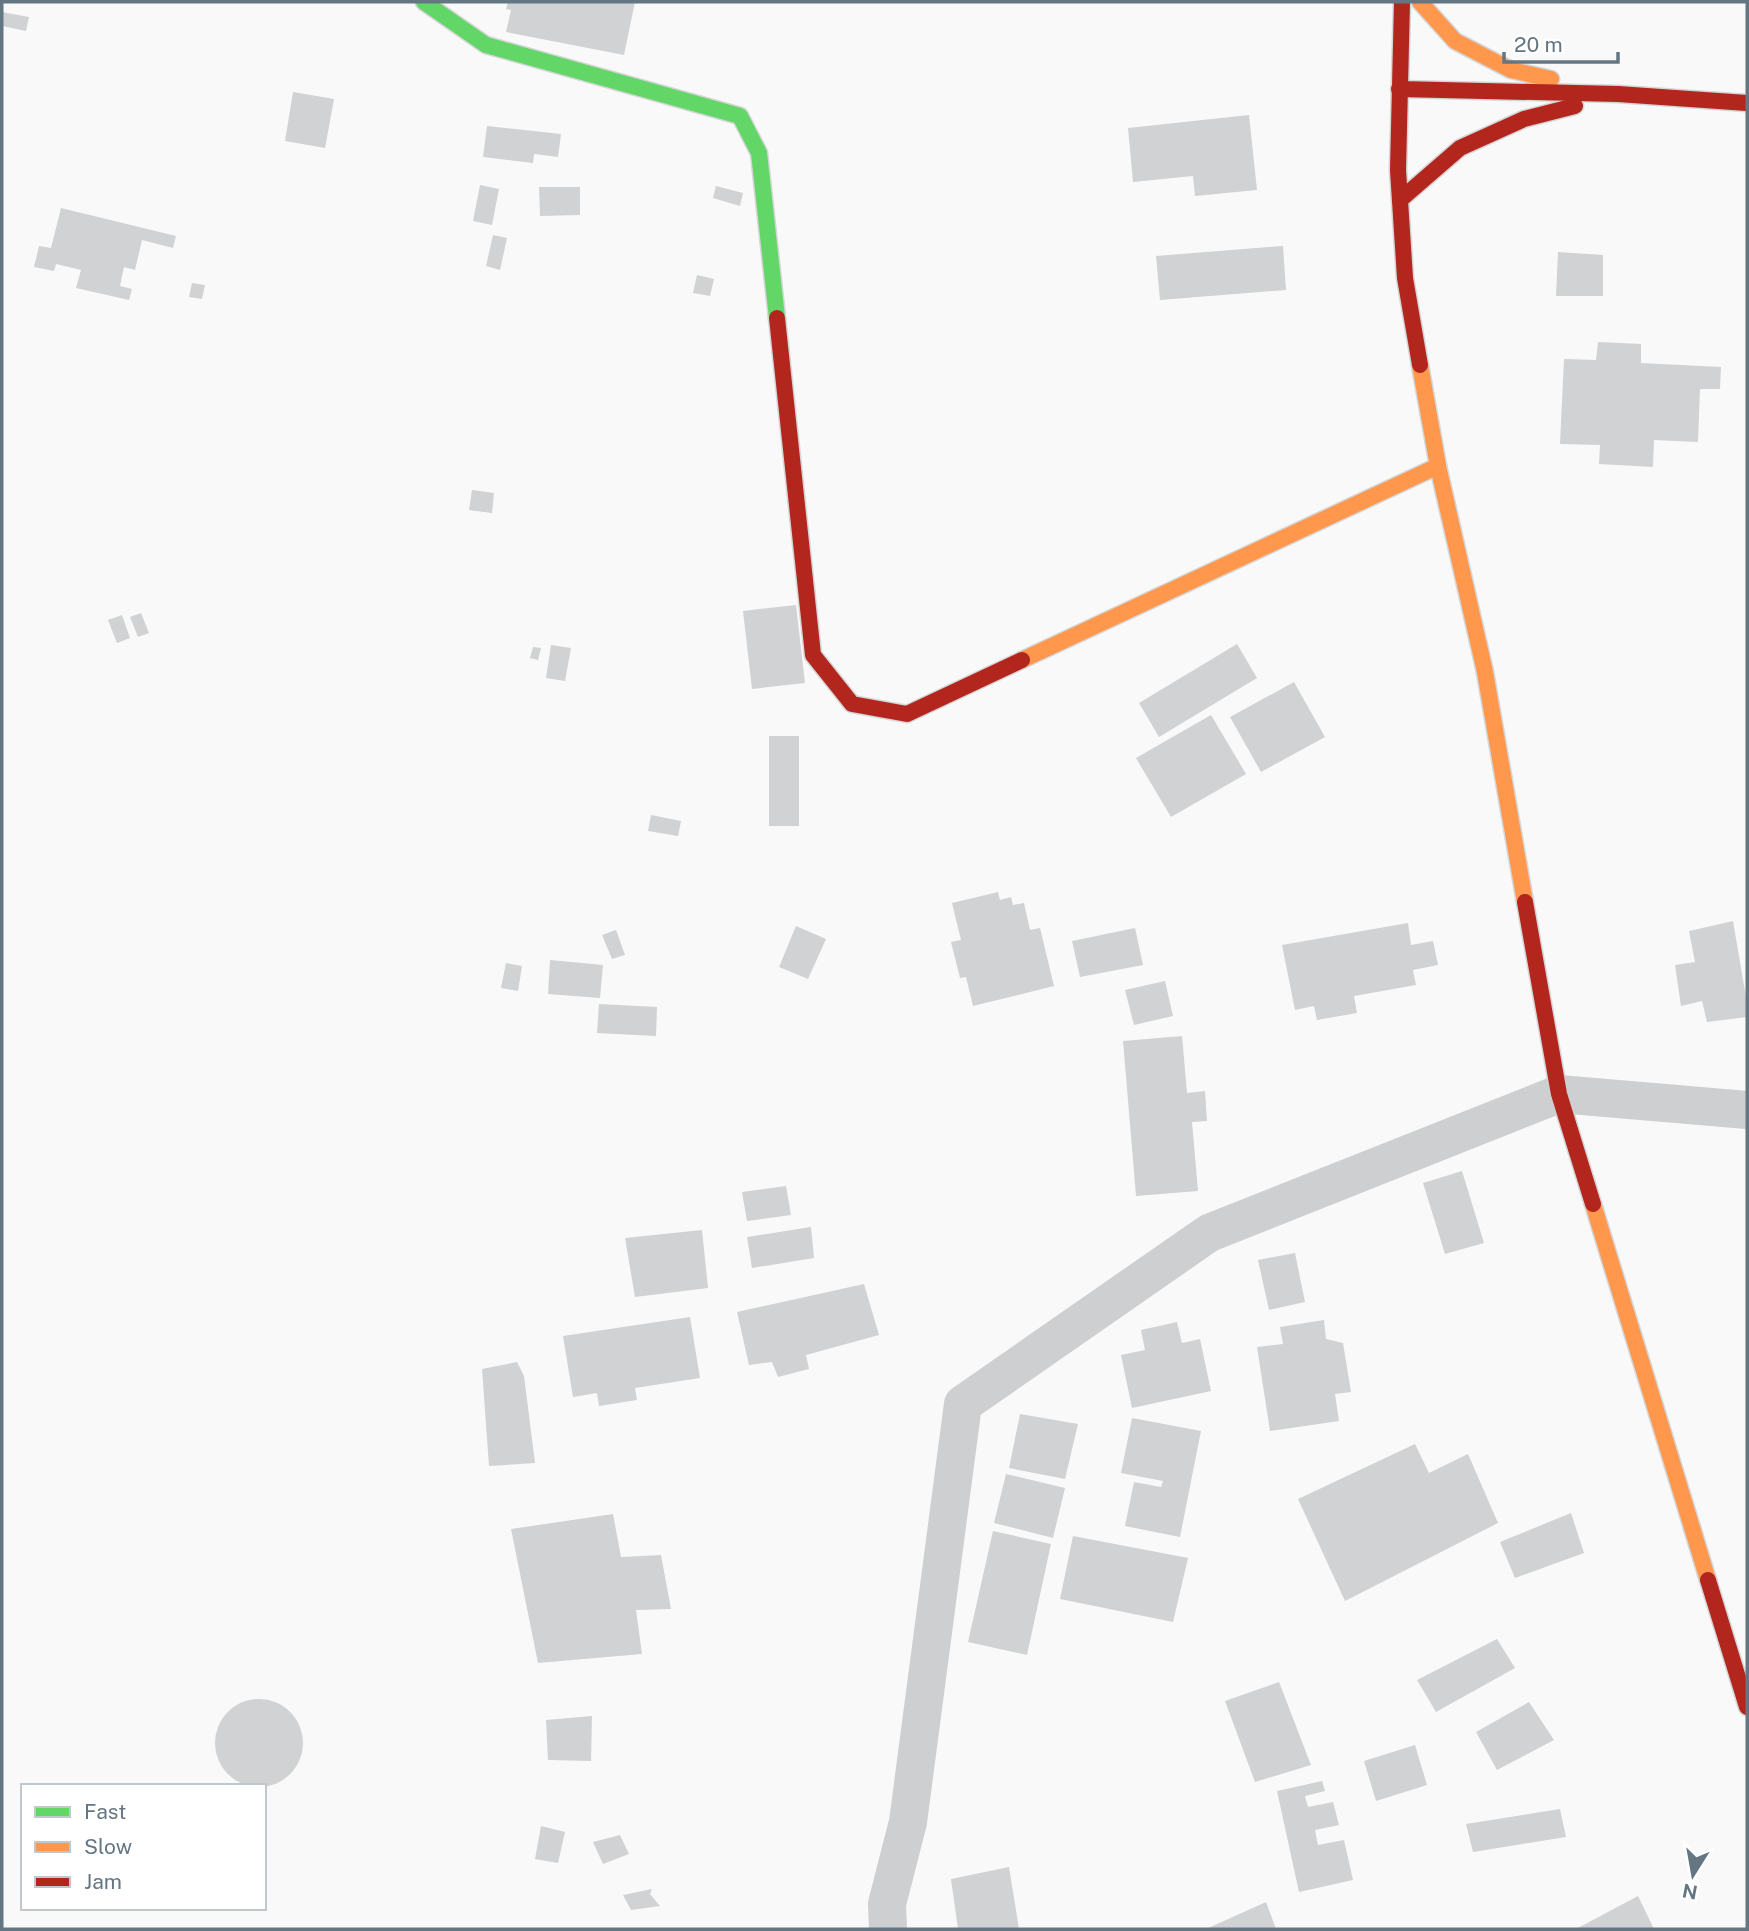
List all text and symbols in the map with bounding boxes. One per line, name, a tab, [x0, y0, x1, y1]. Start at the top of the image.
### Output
scale bar	[1504, 21, 1618, 65]
text: 20 m	[1514, 32, 1563, 57]
legend	[21, 1784, 266, 1910]
text: Fast	[84, 1799, 126, 1824]
text: Slow	[84, 1834, 132, 1859]
north arrow	[1658, 1840, 1728, 1910]
text: Jam	[84, 1869, 122, 1894]
text: N	[1680, 1879, 1699, 1904]

